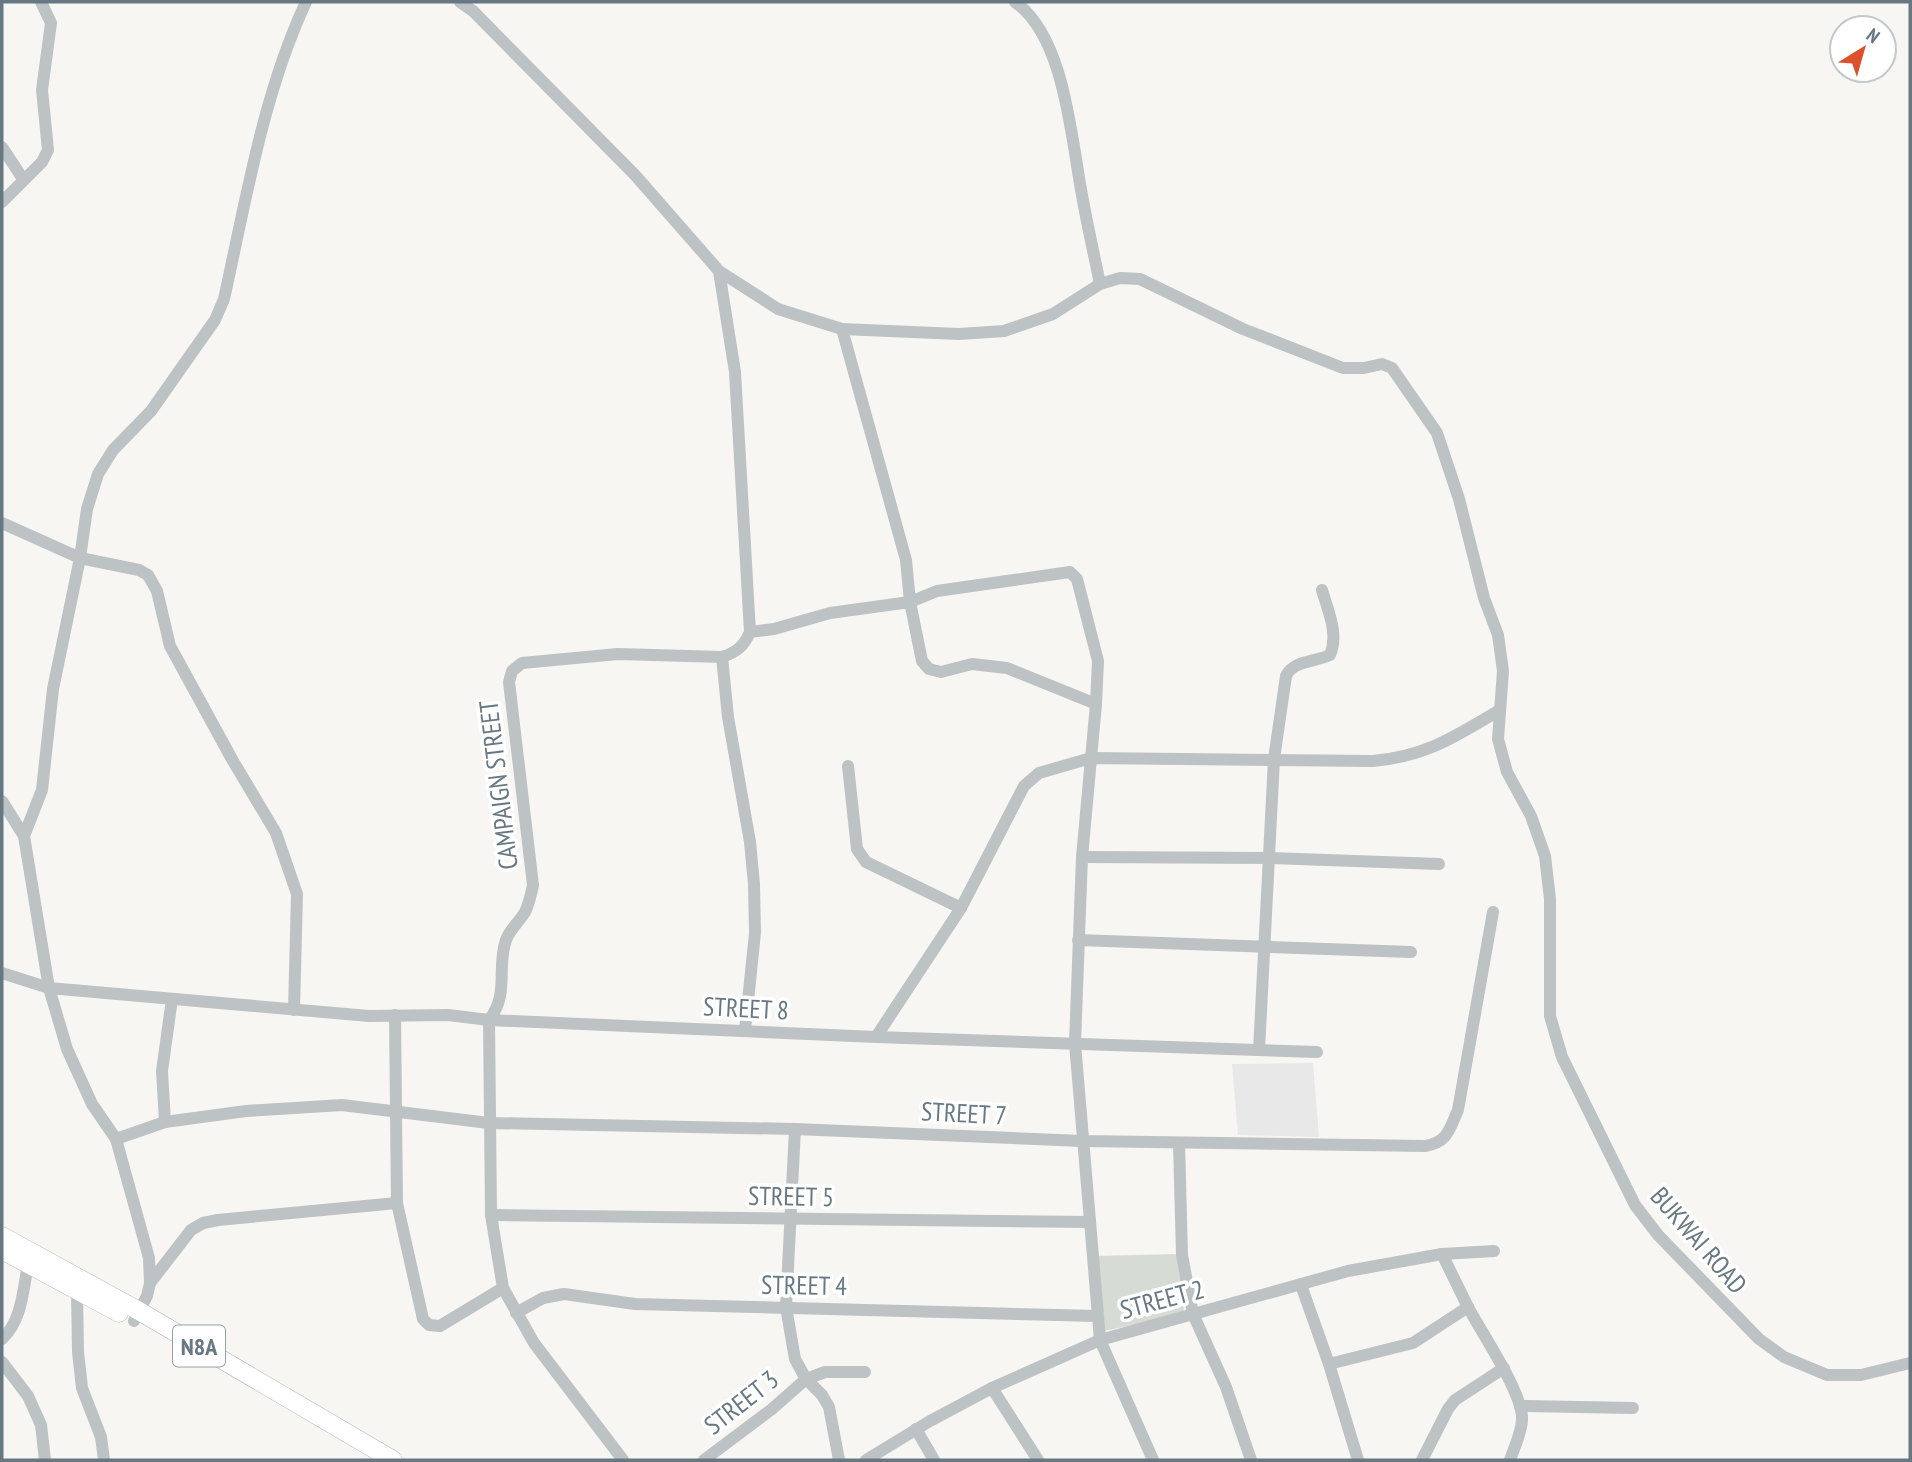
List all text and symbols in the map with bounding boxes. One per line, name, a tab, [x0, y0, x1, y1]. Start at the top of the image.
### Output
north arrow	[1828, 14, 1898, 84]
text: N	[1862, 23, 1885, 48]
street label: CAMPAIGN STREET	[471, 698, 525, 872]
street label: STREET 8	[702, 989, 790, 1027]
street label: STREET 7	[920, 1094, 1008, 1132]
street label: STREET 5	[748, 1179, 834, 1213]
street label: BUKWAI ROAD	[1644, 1180, 1754, 1300]
street label: STREET 4	[761, 1268, 847, 1302]
street label: STREET 2	[1116, 1272, 1208, 1326]
road number: N8A	[173, 1326, 225, 1366]
street label: STREET 3	[697, 1363, 785, 1441]

